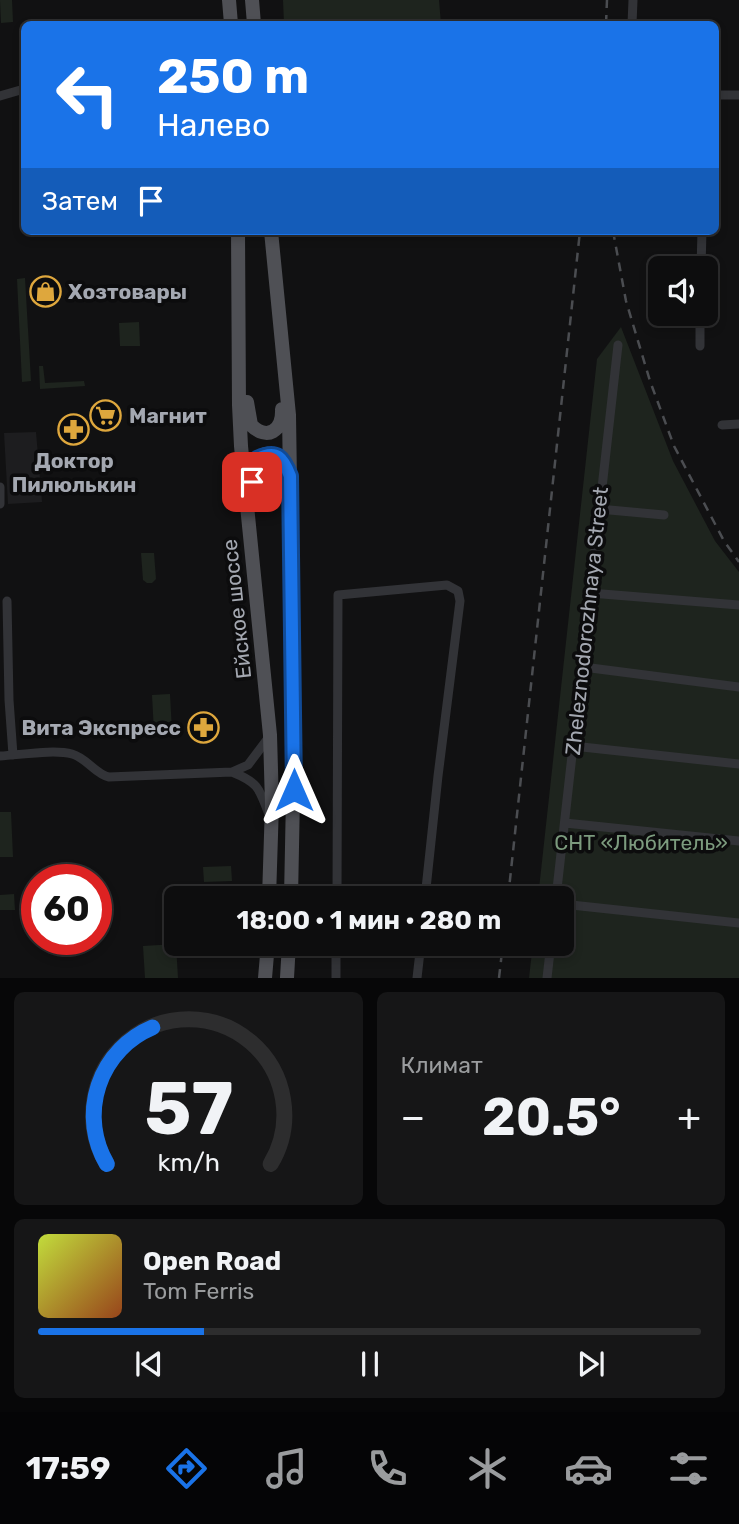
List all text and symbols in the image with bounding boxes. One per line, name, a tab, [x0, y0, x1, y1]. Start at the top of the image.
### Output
text: 250 m	[157, 47, 309, 105]
icon: left	[42, 49, 133, 140]
text: Налево	[157, 106, 270, 144]
icon: arrive	[132, 182, 170, 220]
text: Затем	[42, 186, 118, 217]
map controls	[648, 256, 718, 326]
button: sound	[648, 256, 718, 326]
shop icon: Хозтовары	[28, 275, 62, 309]
place label: Хозтовары	[68, 279, 187, 304]
supermarket icon: Магнит	[89, 399, 123, 433]
place label: Магнит	[129, 403, 207, 428]
pharmacy icon: Доктор Пилюлькин	[57, 412, 91, 446]
place label: Доктор Пилюлькин	[12, 448, 136, 497]
pin	[222, 452, 282, 512]
icon: arrive	[233, 463, 271, 501]
street label: Zheleznodorozhnaya Street	[560, 485, 613, 756]
street label: Ейское шоссе	[217, 538, 256, 680]
pharmacy icon: Вита Экспресс	[187, 711, 221, 745]
place label: Вита Экспресс	[22, 715, 181, 740]
position arrow	[257, 753, 331, 827]
park label: СНТ «Любитель»	[554, 830, 728, 855]
speed limit sign: 60	[21, 864, 112, 955]
text: 18:00 · 1 мин · 280 m	[237, 905, 501, 936]
text: Климат	[401, 1051, 483, 1079]
text: 57	[144, 1067, 233, 1153]
text: 20.5°	[482, 1086, 621, 1148]
text: −	[401, 1094, 425, 1140]
text: +	[677, 1094, 701, 1140]
text: km/h	[157, 1148, 219, 1177]
text: Open Road	[143, 1246, 281, 1277]
text: Tom Ferris	[143, 1277, 254, 1305]
icon: previous	[130, 1345, 168, 1383]
icon: pause	[351, 1345, 389, 1383]
icon: next	[572, 1345, 610, 1383]
icon: directions	[162, 1444, 211, 1493]
icon: music	[262, 1444, 311, 1493]
icon: phone	[363, 1444, 412, 1493]
icon: climate	[463, 1444, 512, 1493]
icon: car	[564, 1444, 613, 1493]
icon: filters	[664, 1444, 713, 1493]
text: 17:59	[26, 1449, 111, 1487]

